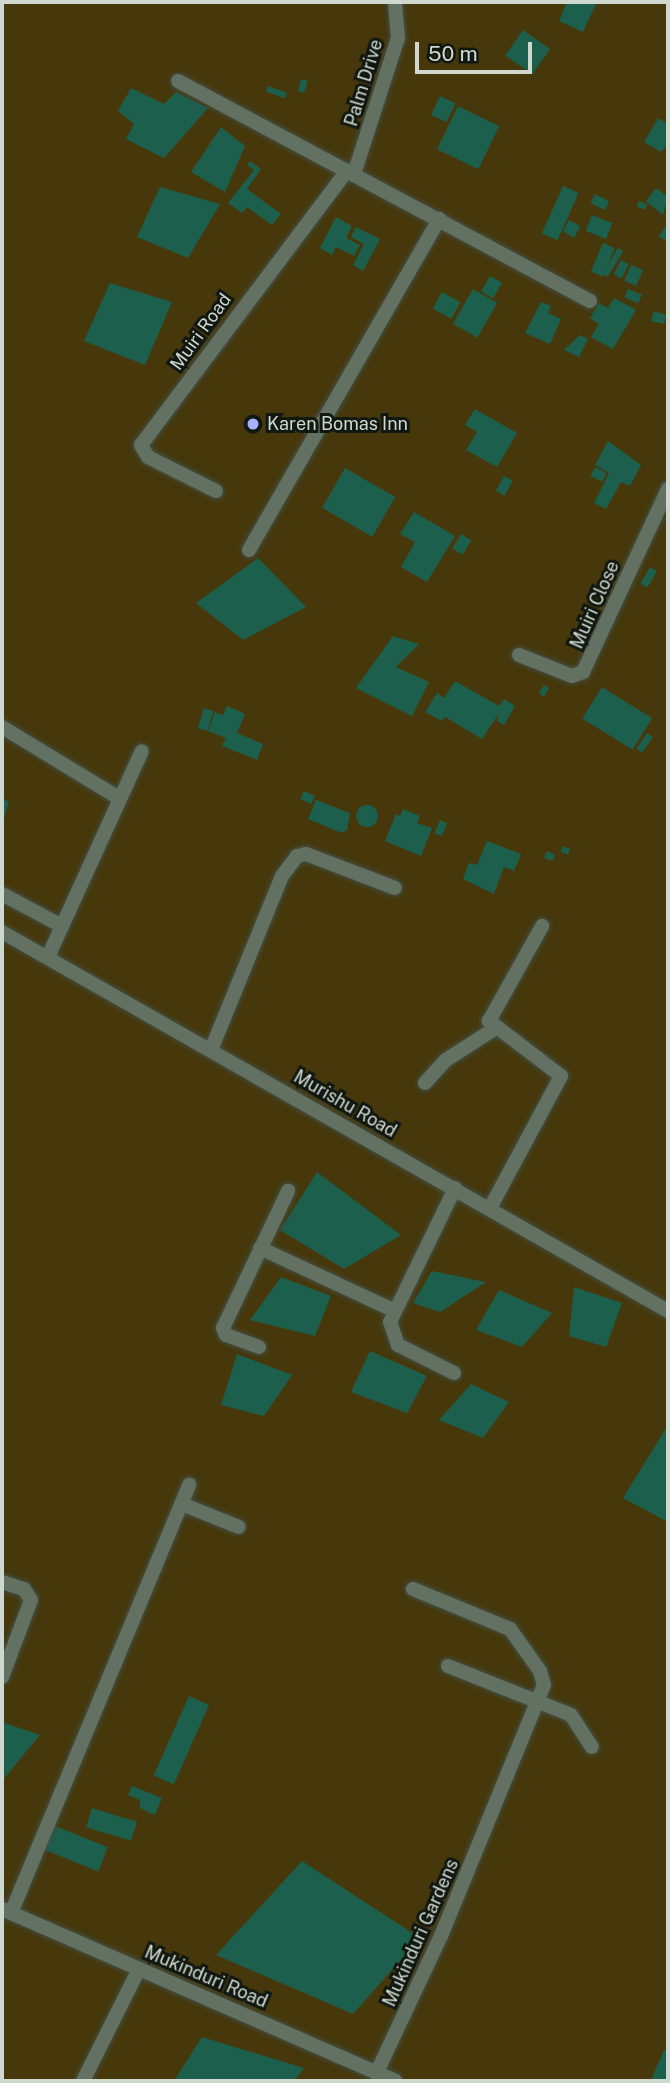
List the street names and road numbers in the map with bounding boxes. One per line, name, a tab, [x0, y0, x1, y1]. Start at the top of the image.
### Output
street label: Palm Drive	[341, 37, 387, 129]
street label: Muiri Road	[166, 289, 236, 375]
street label: Muiri Close	[566, 558, 624, 652]
street label: Murishu Road	[290, 1066, 400, 1142]
street label: Mukinduri Gardens	[379, 1856, 463, 2010]
street label: Mukinduri Road	[141, 1941, 271, 2013]

